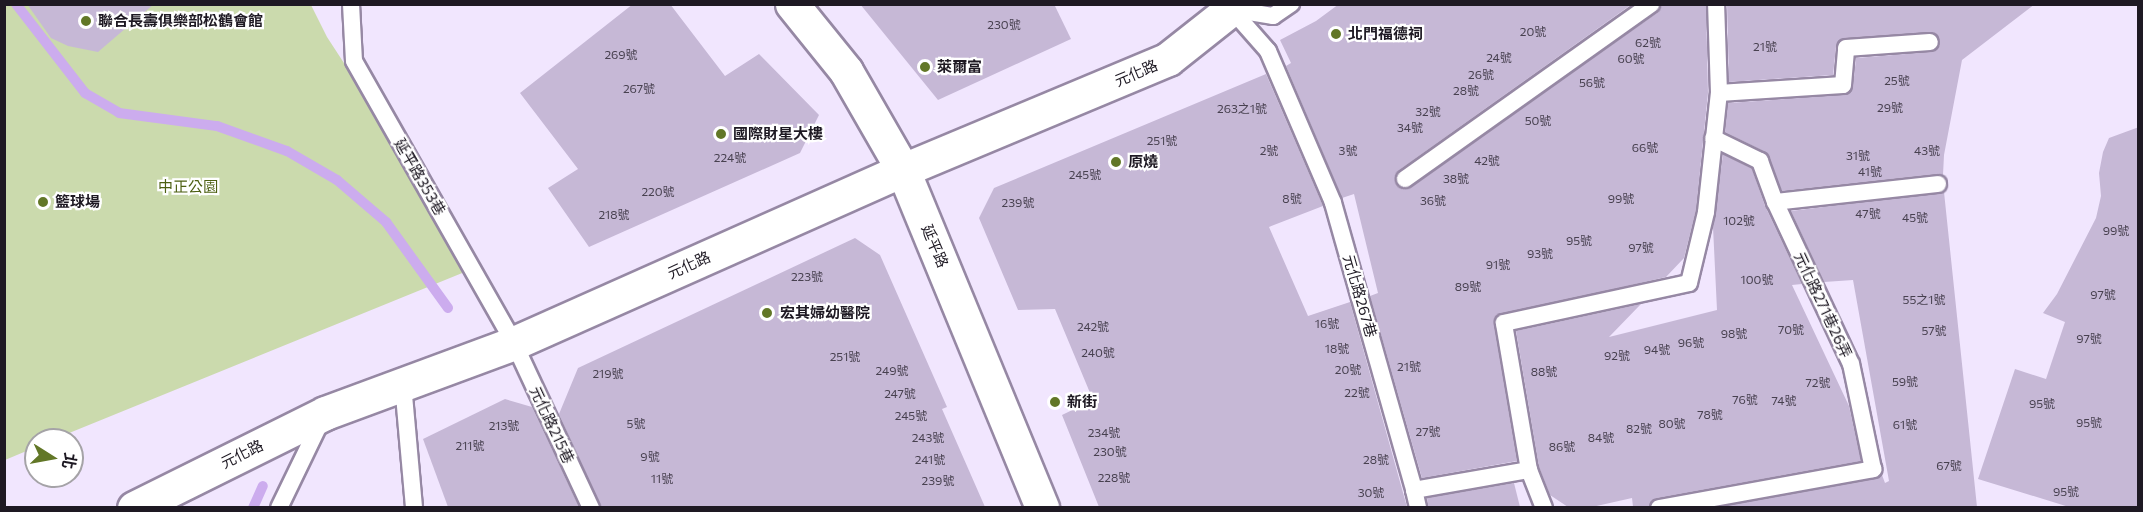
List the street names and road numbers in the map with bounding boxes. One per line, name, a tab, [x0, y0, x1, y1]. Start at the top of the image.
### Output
street label: 元化路	[1112, 56, 1160, 90]
street label: 延平路353巷	[391, 135, 449, 219]
street label: 延平路	[918, 222, 952, 270]
street label: 元化路	[665, 248, 713, 282]
street label: 元化路271巷26弄	[1791, 249, 1855, 361]
street label: 元化路267巷	[1340, 253, 1380, 339]
street label: 元化路215巷	[526, 383, 578, 467]
street label: 元化路	[218, 436, 266, 472]

